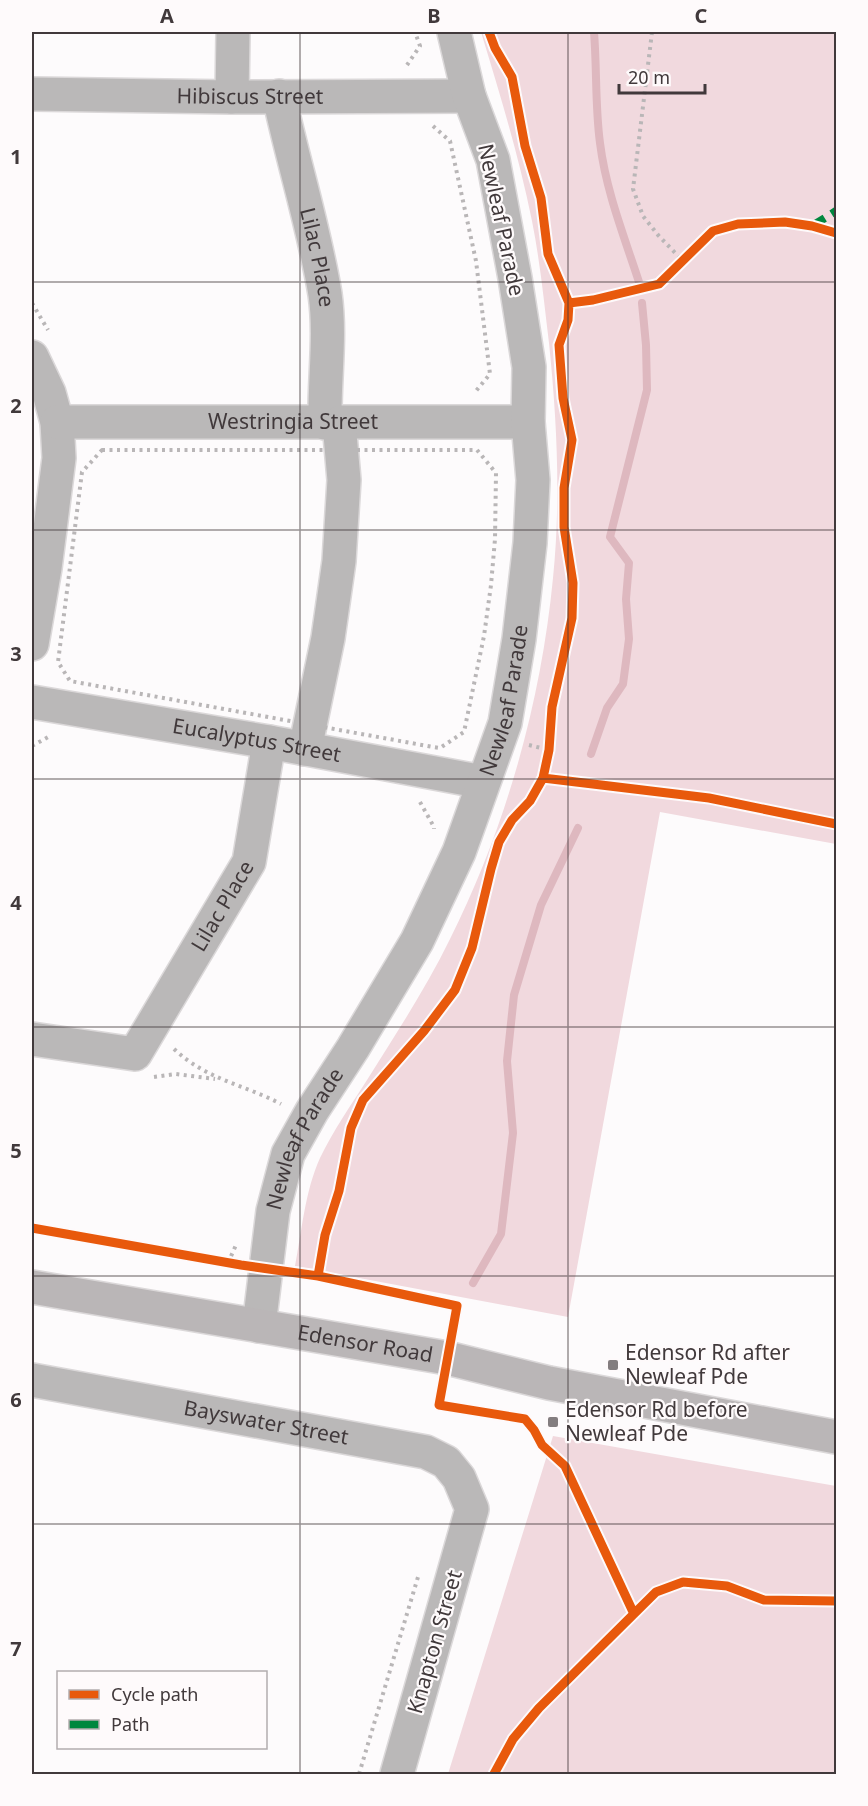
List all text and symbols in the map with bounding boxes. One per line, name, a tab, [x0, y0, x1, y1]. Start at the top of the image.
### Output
text: A	[160, 2, 174, 29]
text: B	[427, 2, 441, 29]
text: C	[695, 2, 708, 29]
scale bar	[619, 57, 704, 95]
text: 20 m	[628, 65, 670, 89]
street label: Hibiscus Street	[176, 81, 324, 110]
street label: Newleaf Parade	[472, 141, 532, 298]
text: 1	[10, 143, 22, 170]
street label: Lilac Place	[294, 205, 341, 309]
text: 2	[10, 392, 22, 419]
street label: Westringia Street	[208, 407, 378, 435]
street label: Newleaf Parade	[472, 623, 534, 780]
text: 3	[10, 640, 22, 667]
street label: Eucalyptus Street	[171, 711, 344, 768]
street label: Lilac Place	[184, 855, 260, 956]
text: 4	[10, 889, 22, 916]
street label: Newleaf Parade	[259, 1062, 349, 1213]
text: 5	[10, 1137, 22, 1164]
street label: Edensor Road	[296, 1318, 435, 1368]
place label: Edensor Rd after Newleaf Pde	[625, 1338, 790, 1390]
marker: Edensor Rd after Newleaf Pde	[606, 1358, 620, 1372]
text: 6	[10, 1386, 22, 1413]
street label: Bayswater Street	[182, 1393, 351, 1451]
place label: Edensor Rd before Newleaf Pde	[565, 1395, 748, 1447]
marker: Edensor Rd before Newleaf Pde	[546, 1415, 560, 1429]
street label: Knapton Street	[400, 1566, 468, 1717]
text: 7	[10, 1635, 22, 1662]
legend	[57, 1671, 267, 1749]
text: Cycle path	[111, 1682, 198, 1706]
text: Path	[111, 1712, 150, 1736]

